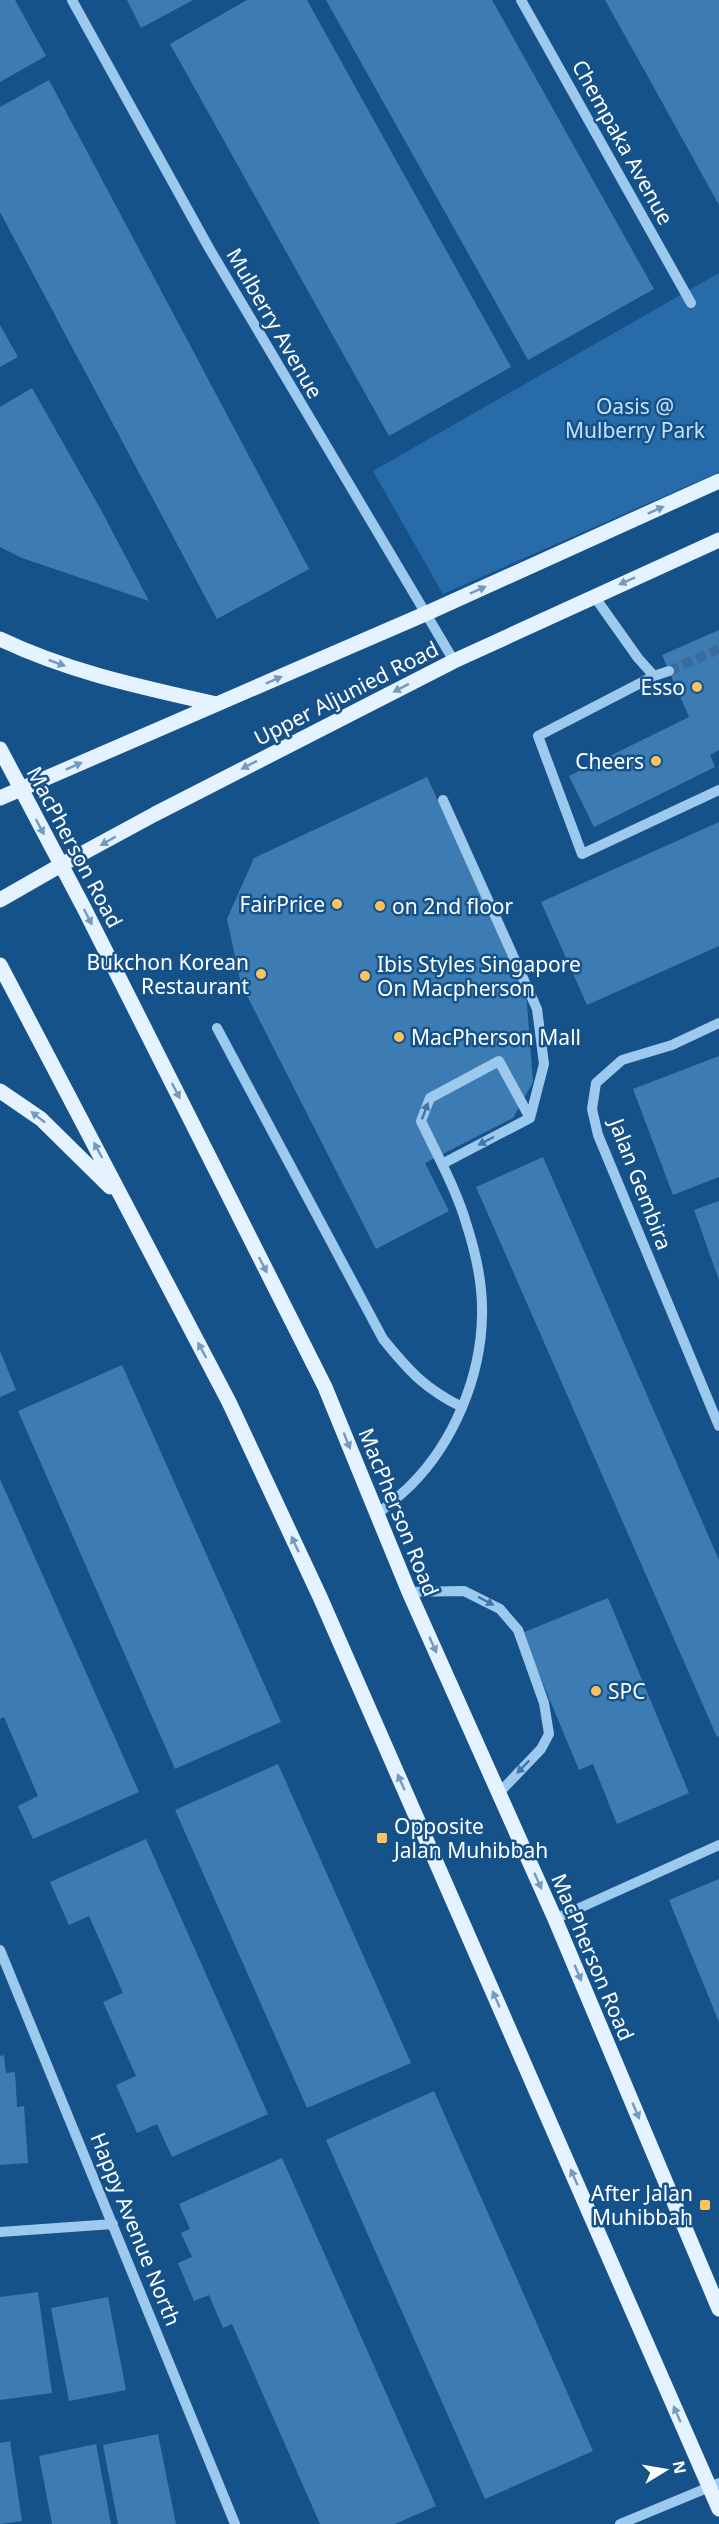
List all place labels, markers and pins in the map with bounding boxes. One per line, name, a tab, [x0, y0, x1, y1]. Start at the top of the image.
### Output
place label: Esso	[641, 673, 685, 701]
marker: Esso	[690, 680, 704, 694]
place label: Cheers	[575, 747, 644, 775]
marker: Cheers	[649, 754, 663, 768]
place label: FairPrice	[240, 890, 325, 918]
place label: on 2nd floor	[392, 892, 514, 920]
marker: FairPrice	[330, 897, 344, 911]
marker: on 2nd floor	[373, 899, 387, 913]
place label: Bukchon Korean Restaurant	[86, 948, 249, 1000]
place label: Ibis Styles Singapore On Macpherson	[377, 950, 581, 1002]
marker: Bukchon Korean Restaurant	[254, 967, 268, 981]
marker: Ibis Styles Singapore On Macpherson	[358, 969, 372, 983]
place label: MacPherson Mall	[411, 1023, 581, 1051]
marker: MacPherson Mall	[392, 1030, 406, 1044]
place label: SPC	[608, 1677, 646, 1705]
marker: SPC	[589, 1684, 603, 1698]
place label: Opposite Jalan Muhibbah	[392, 1812, 548, 1864]
marker: Opposite Jalan Muhibbah	[375, 1831, 389, 1845]
place label: After Jalan Muhibbah	[591, 2179, 693, 2231]
marker: After Jalan Muhibbah	[698, 2198, 712, 2212]

